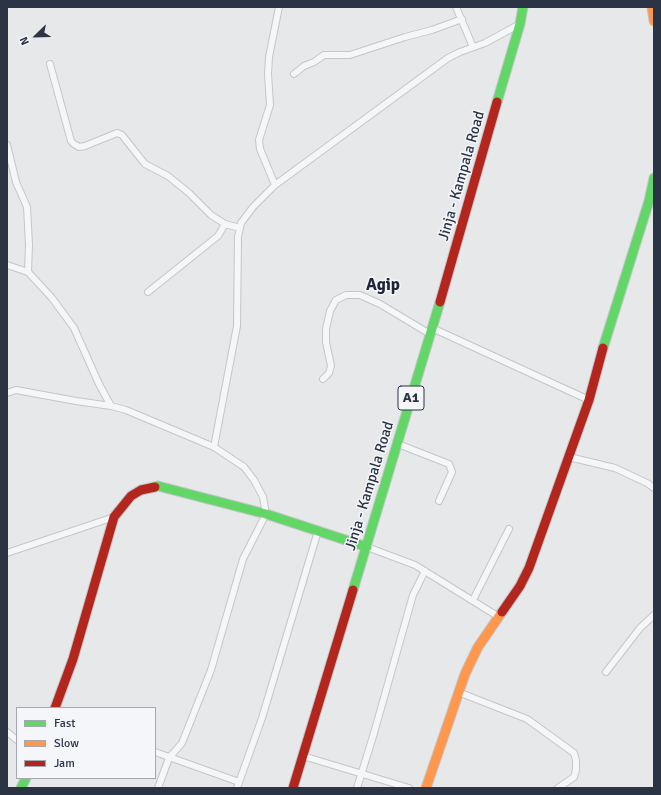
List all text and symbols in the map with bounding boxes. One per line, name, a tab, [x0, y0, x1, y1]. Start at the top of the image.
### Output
north arrow	[16, 16, 56, 56]
text: N	[17, 35, 32, 47]
street label: Jinja - Kampala Road	[435, 109, 489, 243]
district label: Agip	[366, 276, 400, 296]
road number: A1	[398, 386, 424, 410]
street label: Jinja - Kampala Road	[342, 419, 398, 553]
legend	[16, 707, 156, 779]
text: Fast	[54, 716, 75, 731]
text: Slow	[54, 736, 79, 751]
text: Jam	[54, 756, 75, 771]

